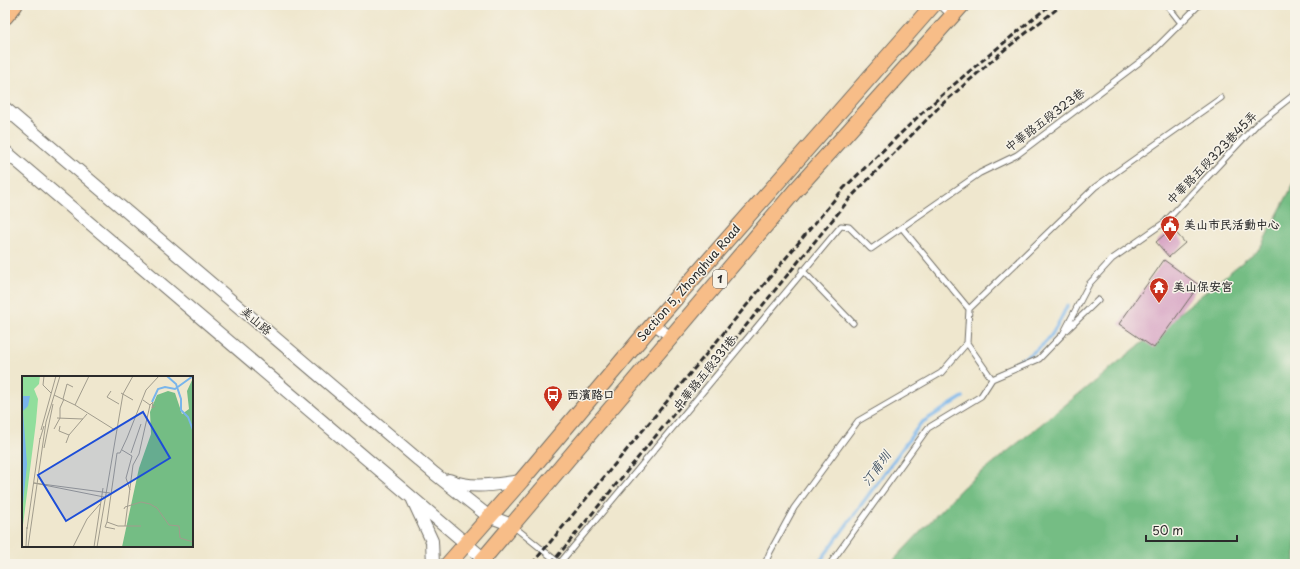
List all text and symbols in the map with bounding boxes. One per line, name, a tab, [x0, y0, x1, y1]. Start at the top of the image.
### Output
street label: 中華路五段323巷	[1001, 83, 1088, 155]
street label: 中華路五段323巷45弄	[1162, 107, 1261, 208]
public building icon: 美山市民活動中心	[1159, 214, 1181, 242]
place label: 美山市民活動中心	[1184, 215, 1280, 233]
street label: Section 5, Zhonghua Road	[632, 220, 744, 345]
road number: 1	[713, 270, 727, 288]
temple icon: 美山保安宮	[1148, 276, 1170, 304]
place label: 美山保安宮	[1173, 277, 1233, 295]
street label: 美山路	[237, 302, 276, 339]
street label: 中華路五段331巷	[668, 331, 740, 414]
inset map	[22, 376, 193, 547]
bus stop icon: 西濱路口	[542, 384, 564, 412]
place label: 西濱路口	[567, 385, 615, 403]
water label: 汀甫圳	[856, 445, 896, 489]
scale bar	[1146, 517, 1237, 543]
text: 50 m	[1152, 521, 1183, 539]

